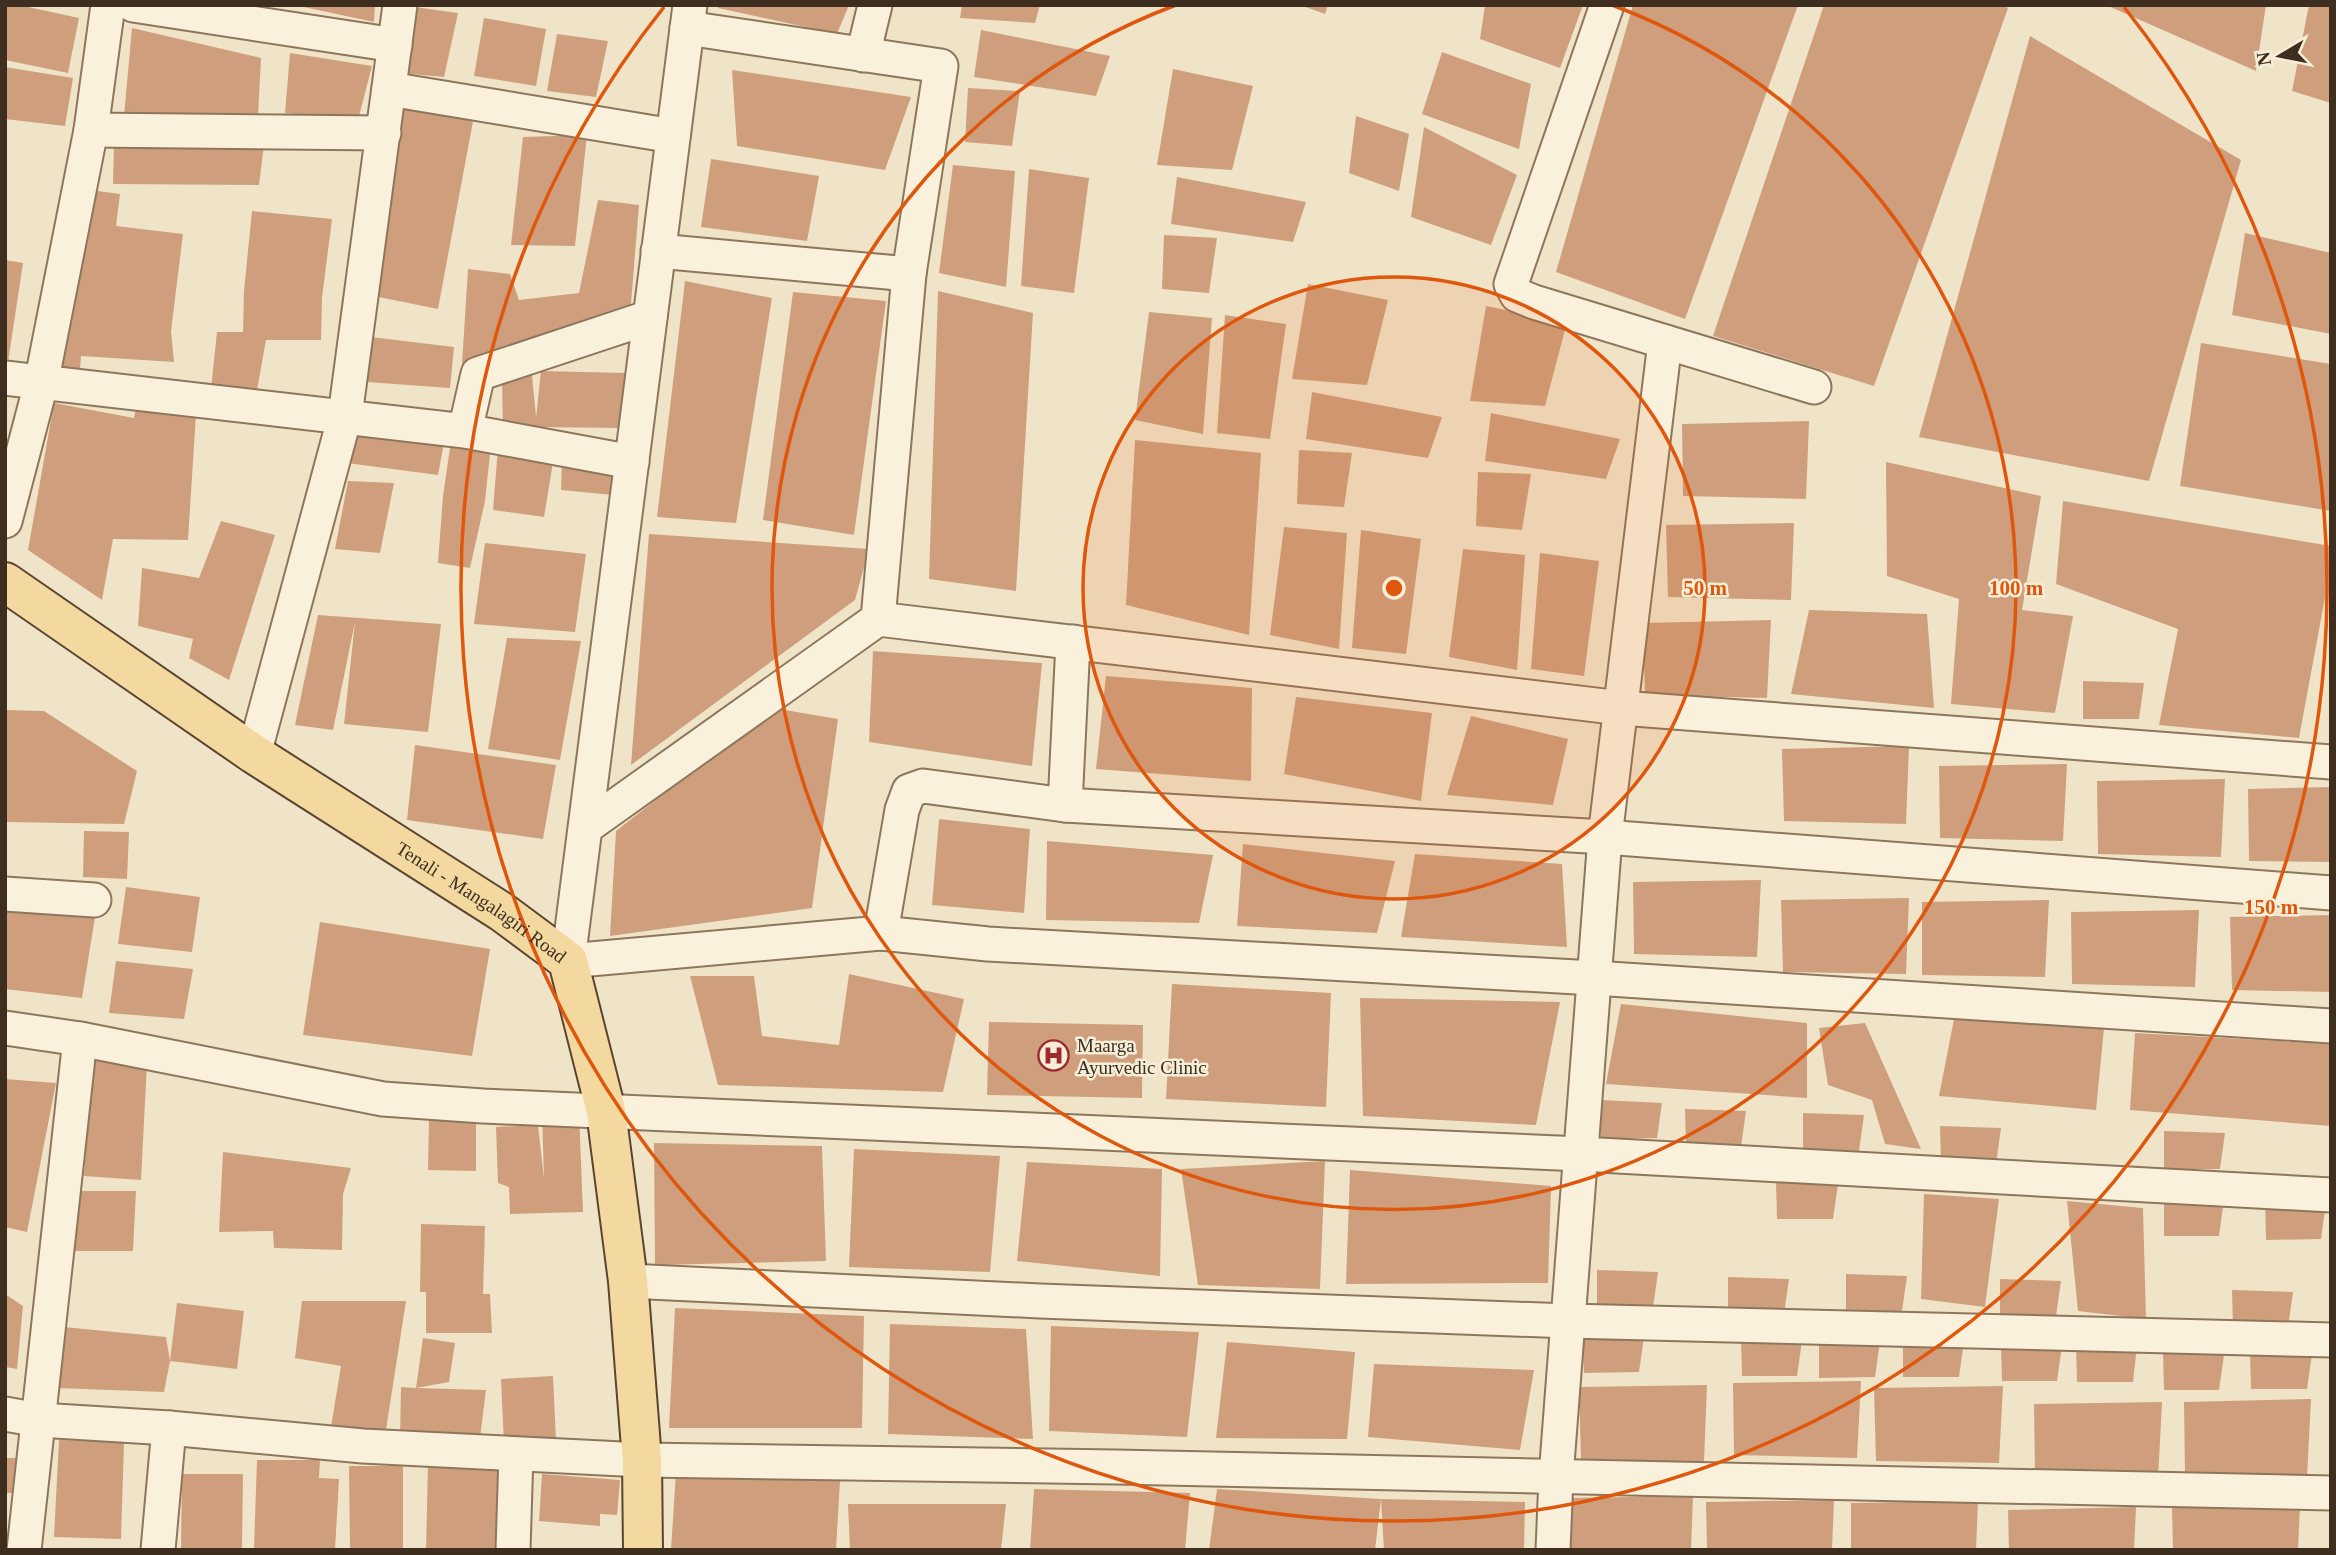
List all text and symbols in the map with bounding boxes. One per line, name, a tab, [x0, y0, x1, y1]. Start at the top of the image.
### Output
north arrow	[2245, 21, 2315, 91]
text: N	[2252, 50, 2275, 67]
centre of rings	[1382, 576, 1406, 600]
text: 50 m	[1683, 576, 1727, 600]
text: 100 m	[1989, 576, 2044, 600]
street label: Tenali - Mangalagiri Road	[393, 837, 571, 967]
text: 150 m	[2244, 895, 2299, 919]
place label: Maarga Ayurvedic Clinic	[1077, 1035, 1207, 1078]
hospital icon: Maarga Ayurvedic Clinic	[1037, 1039, 1071, 1073]

